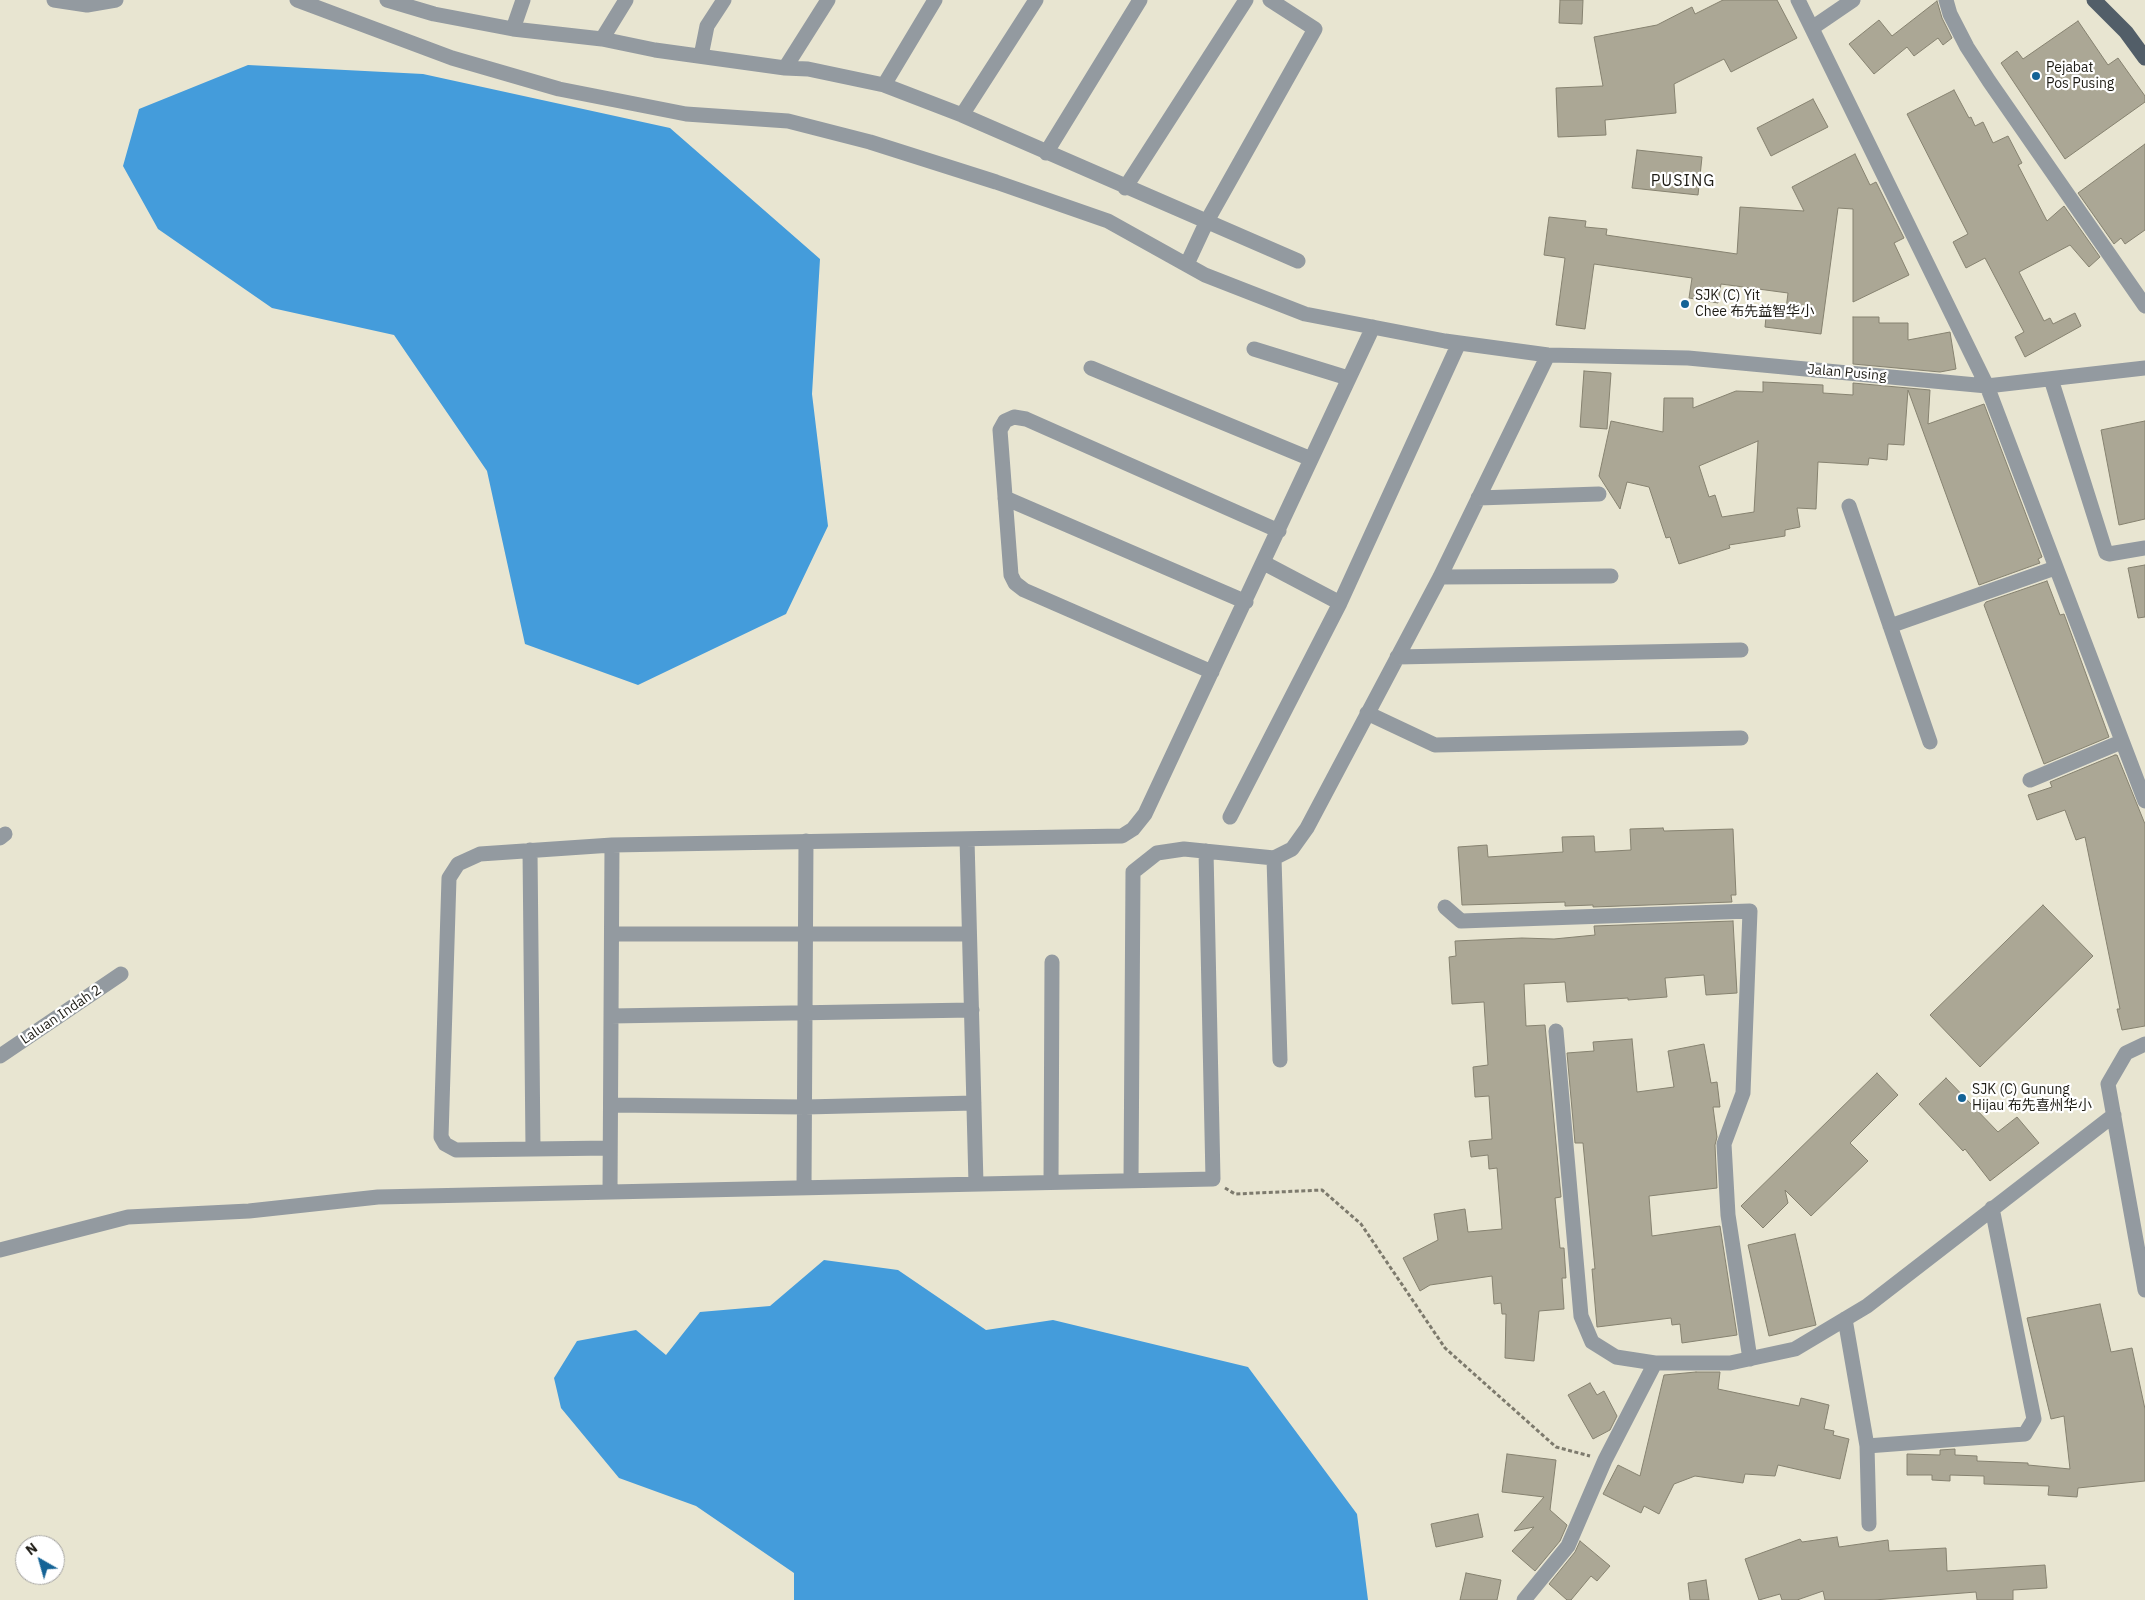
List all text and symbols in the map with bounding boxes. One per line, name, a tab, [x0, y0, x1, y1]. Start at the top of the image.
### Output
place label: Pejabat Pos Pusing	[2046, 60, 2114, 92]
marker: Pejabat Pos Pusing	[2030, 70, 2042, 82]
district label: PUSING	[1650, 171, 1716, 191]
place label: SJK (C) Yit Chee 布先益智华小	[1695, 288, 1814, 321]
marker: SJK (C) Yit Chee 布先益智华小	[1679, 298, 1691, 310]
street label: Jalan Pusing	[1807, 361, 1887, 385]
street label: Laluan Indah 2	[17, 982, 105, 1048]
place label: SJK (C) Gunung Hijau 布先喜州华小	[1972, 1082, 2092, 1114]
marker: SJK (C) Gunung Hijau 布先喜州华小	[1956, 1092, 1968, 1104]
north arrow	[15, 1535, 65, 1585]
text: N	[22, 1539, 41, 1559]

